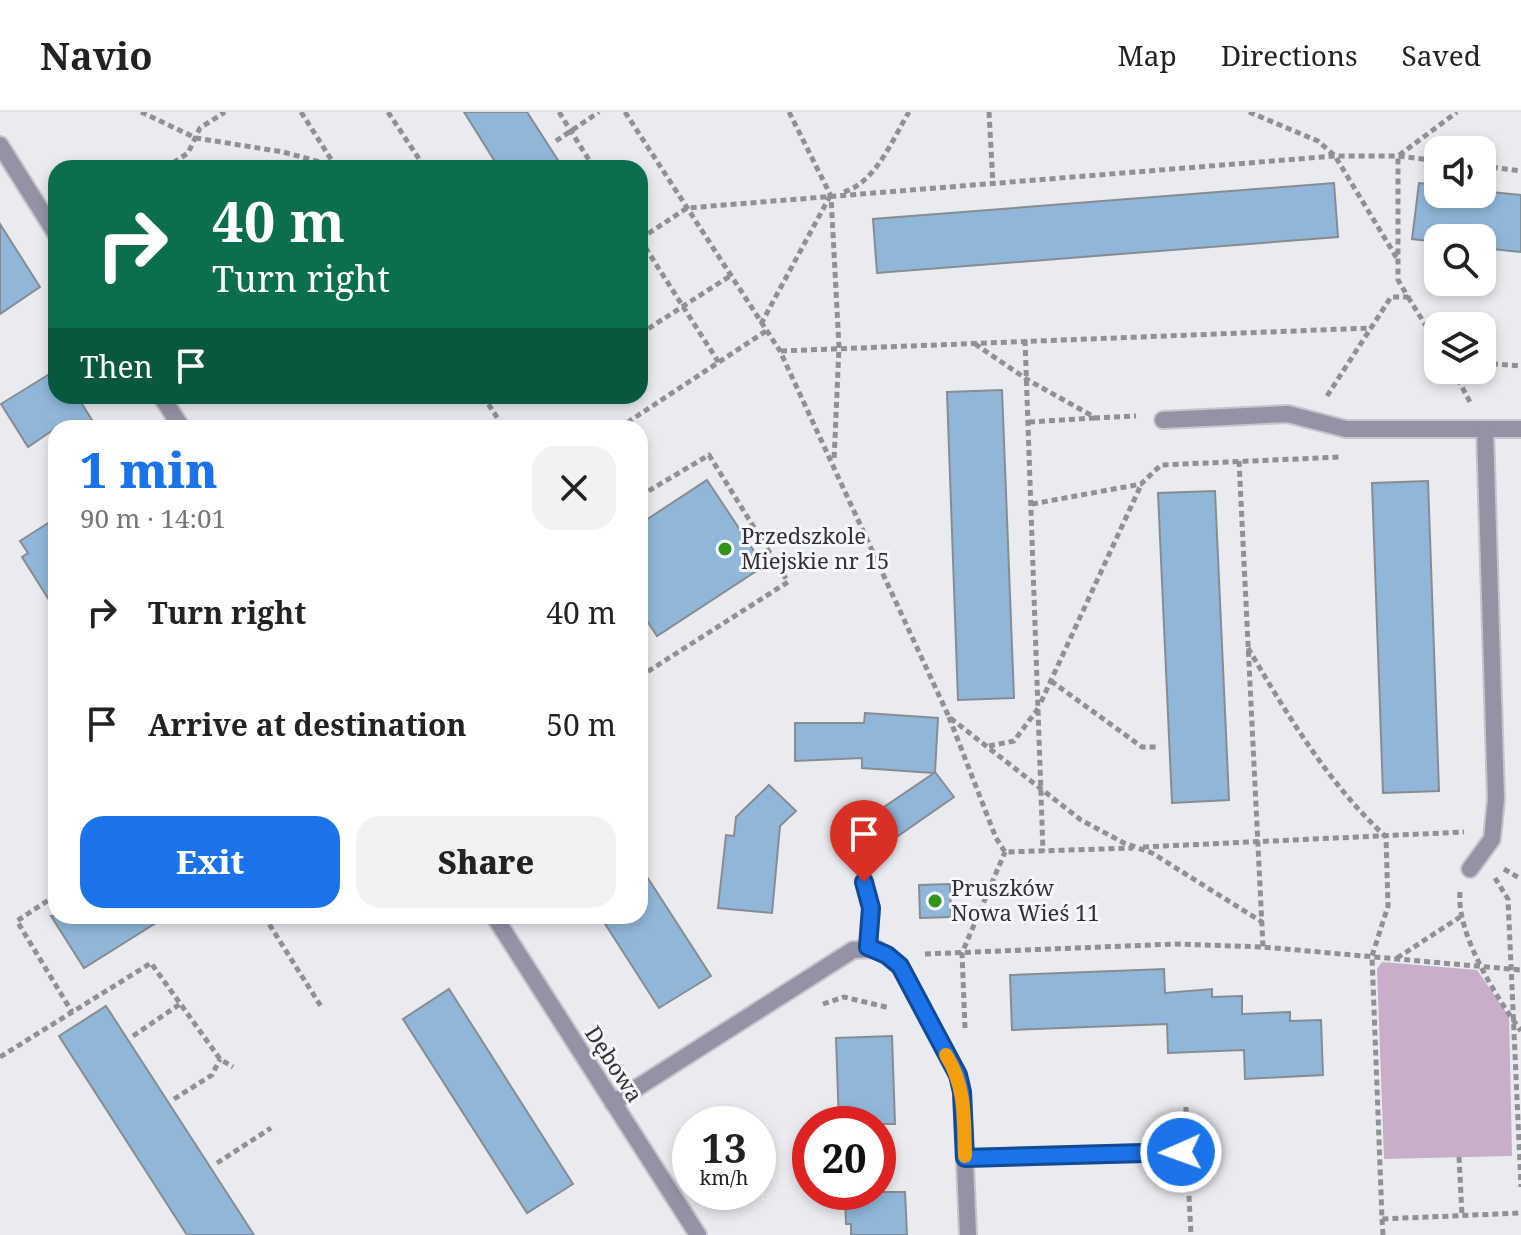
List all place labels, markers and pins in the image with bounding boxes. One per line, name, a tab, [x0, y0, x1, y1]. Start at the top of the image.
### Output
place label: Przedszkole Miejskie nr 15	[741, 520, 889, 575]
marker: Przedszkole Miejskie nr 15	[716, 540, 734, 558]
pin	[830, 800, 898, 882]
place label: Pruszków Nowa Wieś 11	[951, 872, 1100, 927]
marker: Pruszków Nowa Wieś 11	[926, 892, 944, 910]

